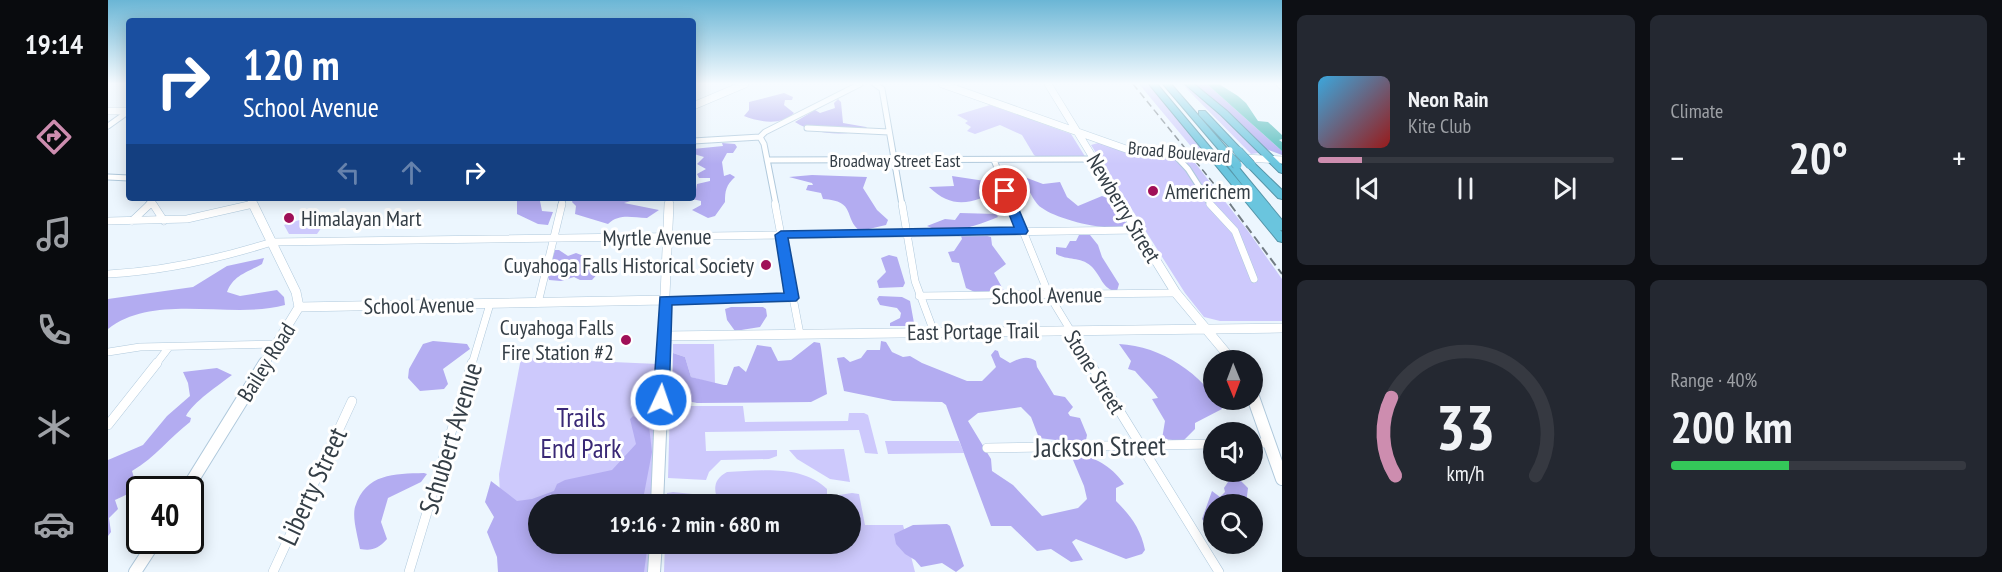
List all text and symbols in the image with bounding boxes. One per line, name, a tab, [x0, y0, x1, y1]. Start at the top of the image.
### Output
text: 19:14	[25, 27, 83, 61]
text: 120 m	[243, 37, 340, 92]
icon: right	[144, 42, 222, 120]
text: Neon Rain	[1408, 85, 1488, 113]
text: School Avenue	[243, 90, 379, 124]
text: Climate	[1671, 98, 1723, 124]
text: Kite Club	[1408, 113, 1471, 139]
icon: directions	[33, 116, 75, 158]
text: 20°	[1789, 128, 1848, 186]
street label: Broad Boulevard	[1127, 136, 1231, 168]
text: −	[1671, 136, 1684, 179]
text: +	[1952, 136, 1966, 179]
street label: Newberry Street	[1081, 148, 1167, 268]
street label: Broadway Street East	[829, 149, 961, 172]
icon: left	[332, 156, 365, 189]
icon: ahead	[395, 156, 428, 189]
icon: right	[458, 156, 491, 189]
pin	[979, 165, 1030, 216]
icon: previous	[1351, 172, 1384, 205]
icon: pause	[1449, 172, 1482, 205]
icon: next	[1548, 172, 1581, 205]
icon: arrive	[988, 174, 1021, 207]
place label: Americhem	[1165, 177, 1251, 205]
marker: Americhem	[1146, 184, 1160, 198]
place label: Himalayan Mart	[301, 204, 421, 232]
marker: Himalayan Mart	[282, 211, 296, 225]
icon: music	[33, 213, 75, 255]
street label: Myrtle Avenue	[602, 222, 712, 252]
place label: Cuyahoga Falls Historical Society	[504, 251, 755, 279]
marker: Cuyahoga Falls Historical Society	[759, 258, 773, 272]
street label: School Avenue	[991, 280, 1103, 310]
street label: School Avenue	[363, 290, 475, 320]
icon: phone	[33, 309, 75, 351]
place label: Cuyahoga Falls Fire Station #2	[500, 313, 614, 366]
street label: East Portage Trail	[907, 316, 1040, 346]
street label: Bailey Road	[231, 317, 301, 407]
street label: Stone Street	[1058, 325, 1132, 419]
marker: Cuyahoga Falls Fire Station #2	[619, 333, 633, 347]
north arrow	[1203, 350, 1263, 410]
map controls	[1203, 350, 1263, 554]
street label: Schubert Avenue	[411, 358, 489, 518]
text: Range · 40%	[1671, 367, 1757, 393]
position arrow	[629, 368, 693, 432]
text: 33	[1436, 386, 1496, 467]
text: 200 km	[1671, 397, 1793, 455]
park label: Trails End Park	[541, 400, 622, 465]
icon: climate	[33, 406, 75, 448]
street label: Liberty Street	[270, 421, 354, 550]
button: sound	[1203, 422, 1263, 482]
street label: Jackson Street	[1033, 428, 1167, 464]
text: km/h	[1447, 459, 1485, 487]
speed limit sign: 40	[126, 476, 204, 554]
button: search	[1203, 494, 1263, 554]
icon: car	[33, 503, 75, 545]
text: 19:16 · 2 min · 680 m	[609, 510, 780, 538]

